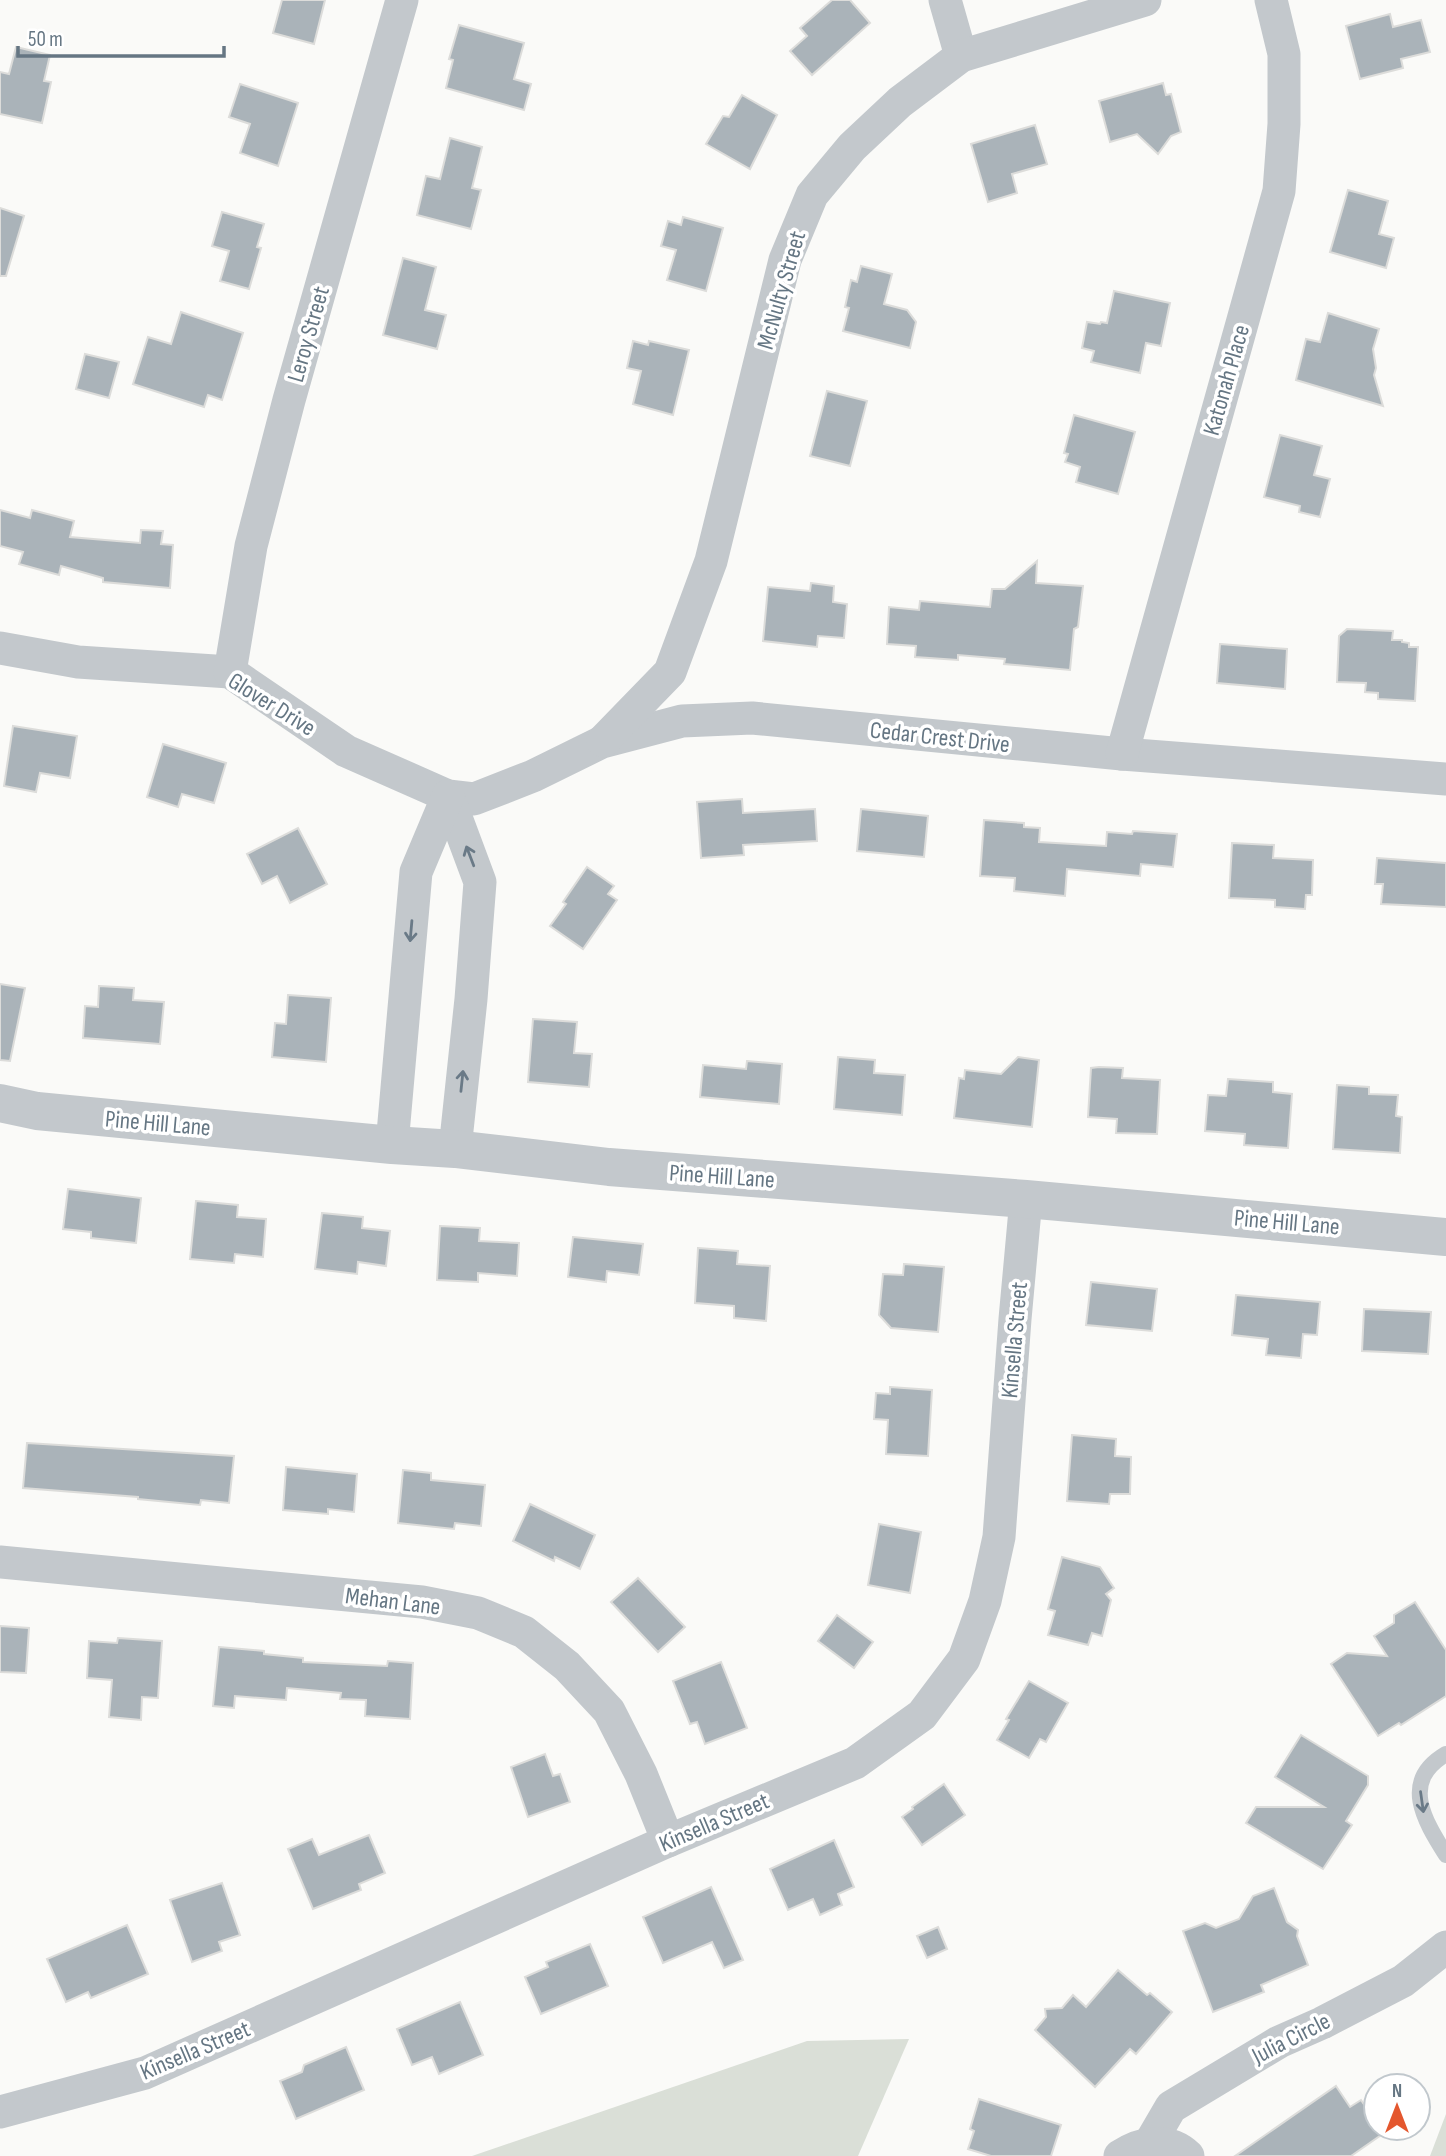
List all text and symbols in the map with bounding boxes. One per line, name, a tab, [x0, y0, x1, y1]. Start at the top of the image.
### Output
scale bar	[18, 14, 224, 58]
text: 50 m	[28, 27, 63, 52]
street label: McNulty Street	[751, 228, 812, 353]
street label: Leroy Street	[281, 283, 336, 385]
street label: Katonah Place	[1197, 322, 1256, 439]
street label: Glover Drive	[223, 666, 321, 743]
street label: Cedar Crest Drive	[869, 716, 1011, 759]
one-way arrow	[463, 845, 476, 867]
one-way arrow	[404, 920, 417, 942]
one-way arrow	[456, 1070, 469, 1093]
street label: Pine Hill Lane	[104, 1104, 212, 1143]
street label: Pine Hill Lane	[668, 1158, 776, 1195]
street label: Pine Hill Lane	[1233, 1203, 1341, 1242]
street label: Kinsella Street	[995, 1281, 1034, 1399]
street label: Mehan Lane	[344, 1581, 442, 1622]
street label: Kinsella Street	[655, 1786, 774, 1859]
one-way arrow	[1416, 1790, 1429, 1813]
street label: Julia Circle	[1246, 2007, 1335, 2071]
street label: Kinsella Street	[136, 2014, 255, 2087]
north arrow	[1362, 2072, 1432, 2142]
text: N	[1392, 2080, 1402, 2103]

